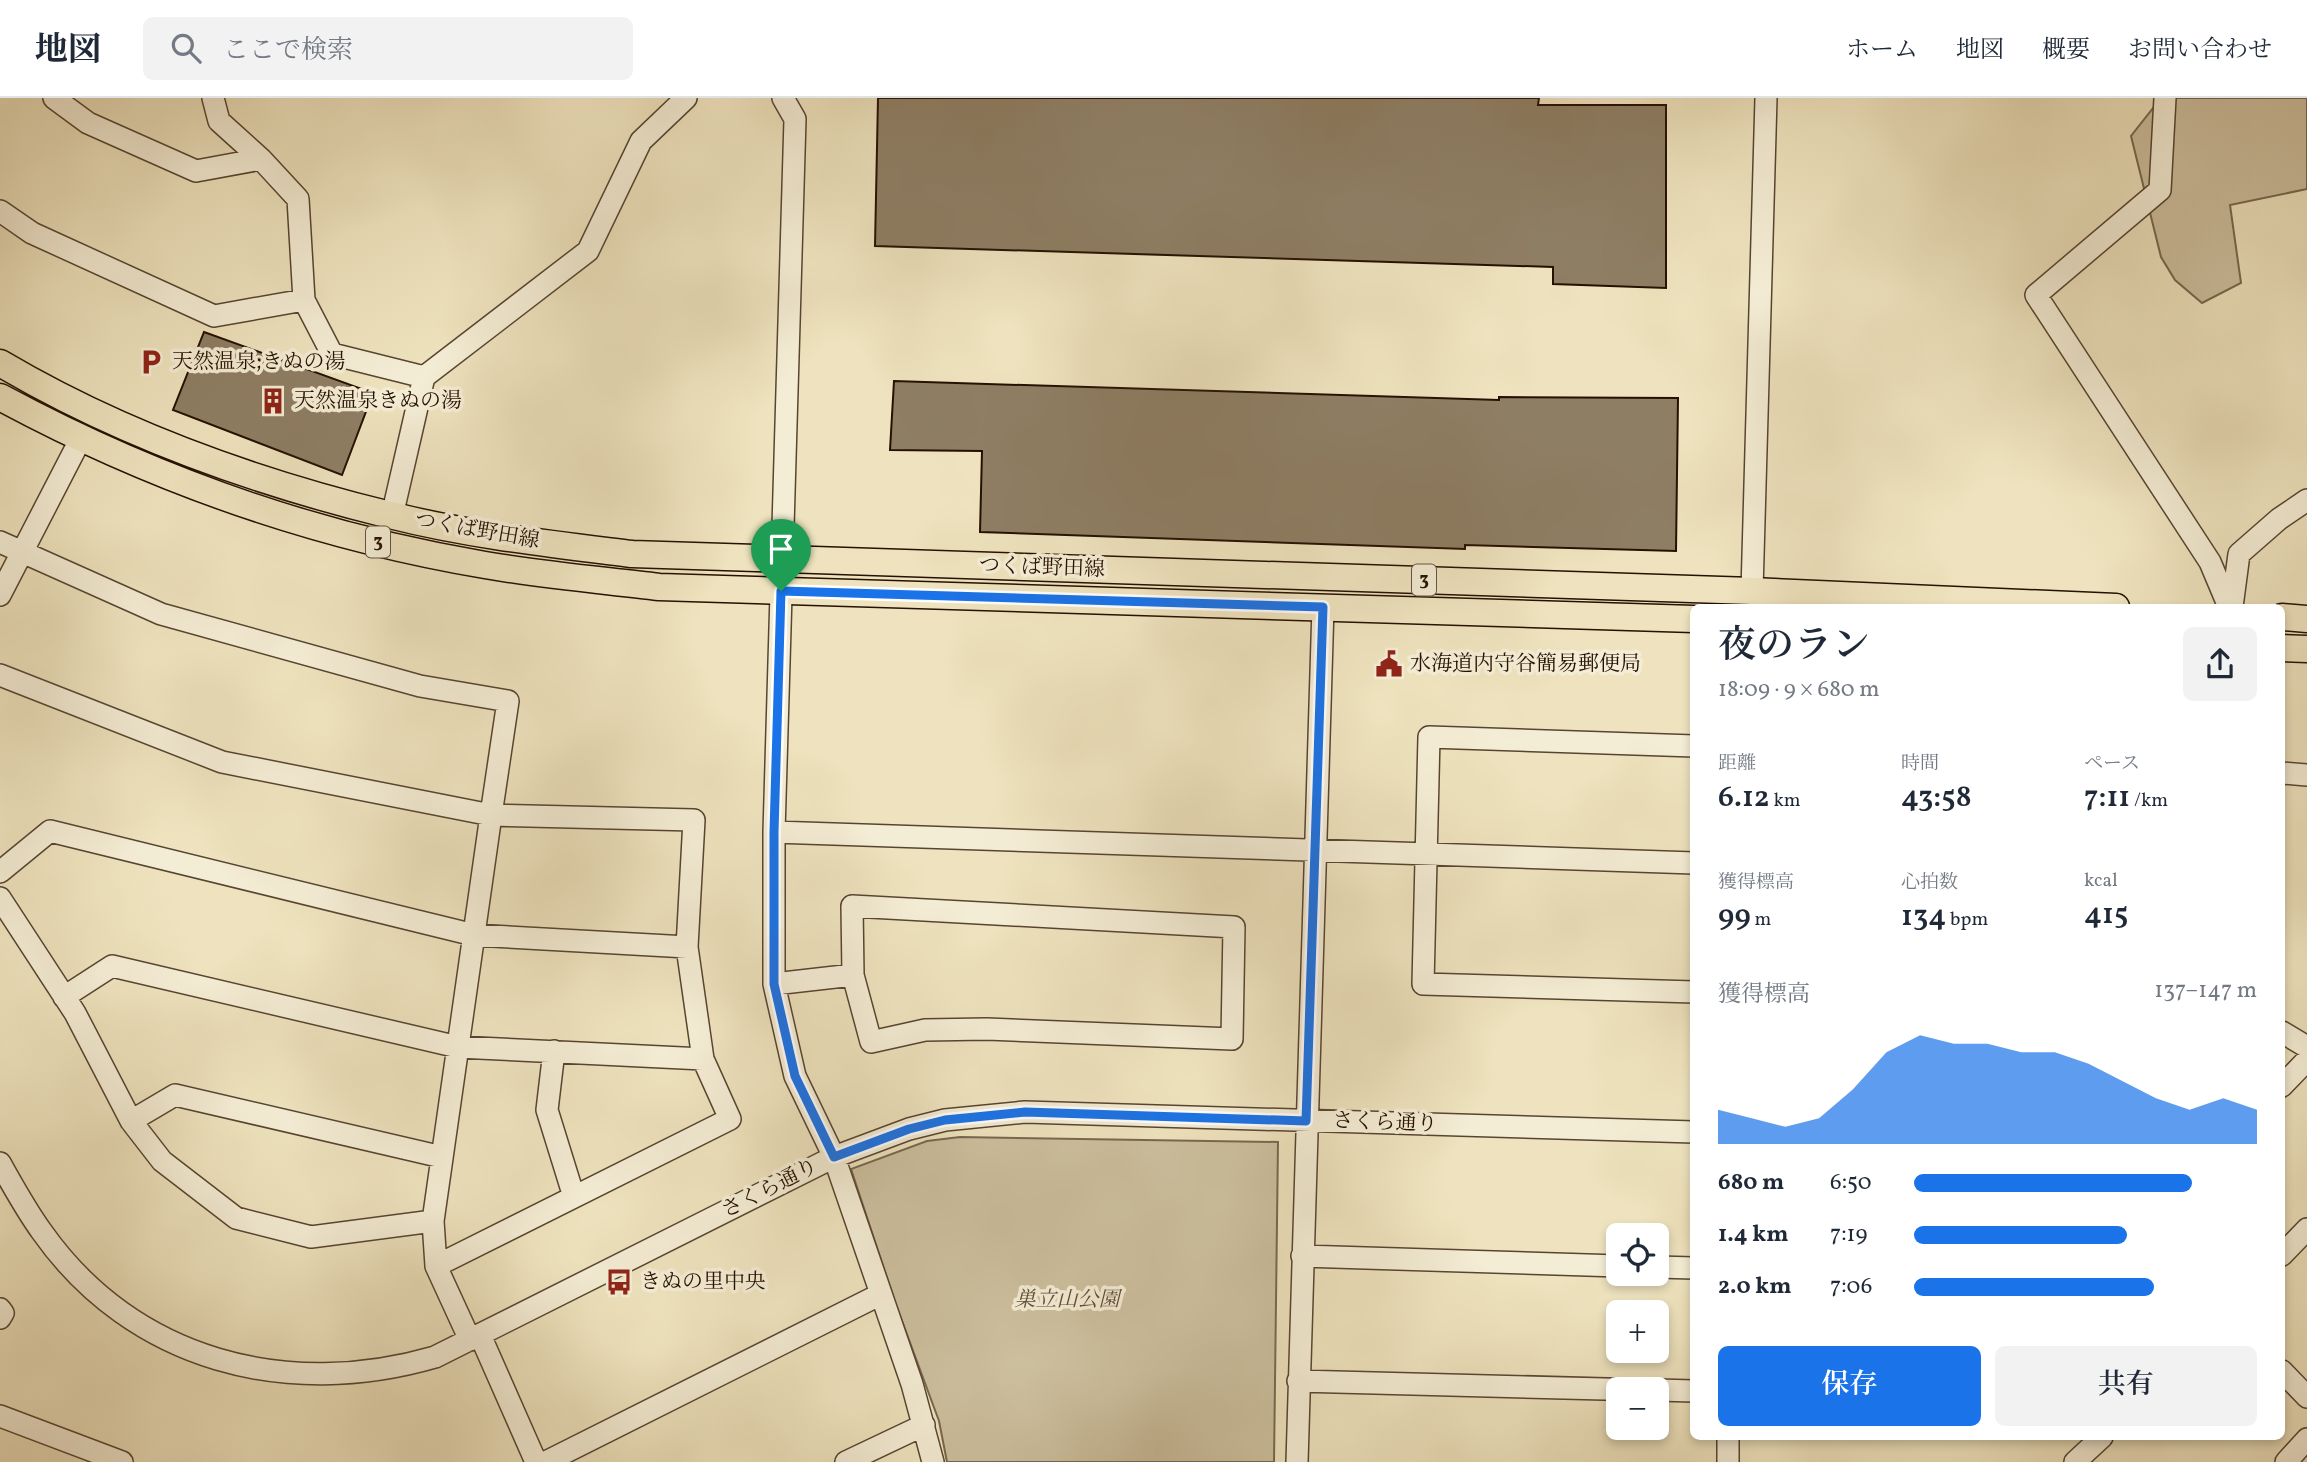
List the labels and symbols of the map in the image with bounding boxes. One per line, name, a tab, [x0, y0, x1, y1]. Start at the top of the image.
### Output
parking icon: 天然温泉;きぬの湯	[136, 347, 166, 377]
place label: 天然温泉;きぬの湯	[172, 348, 345, 377]
building icon: 天然温泉きぬの湯	[258, 386, 288, 416]
place label: 天然温泉きぬの湯	[294, 387, 462, 416]
street label: つくば野田線	[412, 506, 542, 556]
pin	[751, 519, 811, 591]
road number: 3	[366, 526, 390, 558]
street label: つくば野田線	[979, 551, 1105, 585]
road number: 3	[1412, 565, 1436, 596]
public building icon: 水海道内守谷簡易郵便局	[1374, 649, 1404, 679]
place label: 水海道内守谷簡易郵便局	[1410, 650, 1641, 679]
street label: さくら通り	[1332, 1107, 1438, 1139]
street label: さくら通り	[717, 1152, 823, 1226]
bus stop icon: きぬの里中央	[604, 1267, 634, 1297]
place label: きぬの里中央	[640, 1268, 766, 1297]
park label: 巣立山公園	[1015, 1286, 1122, 1315]

